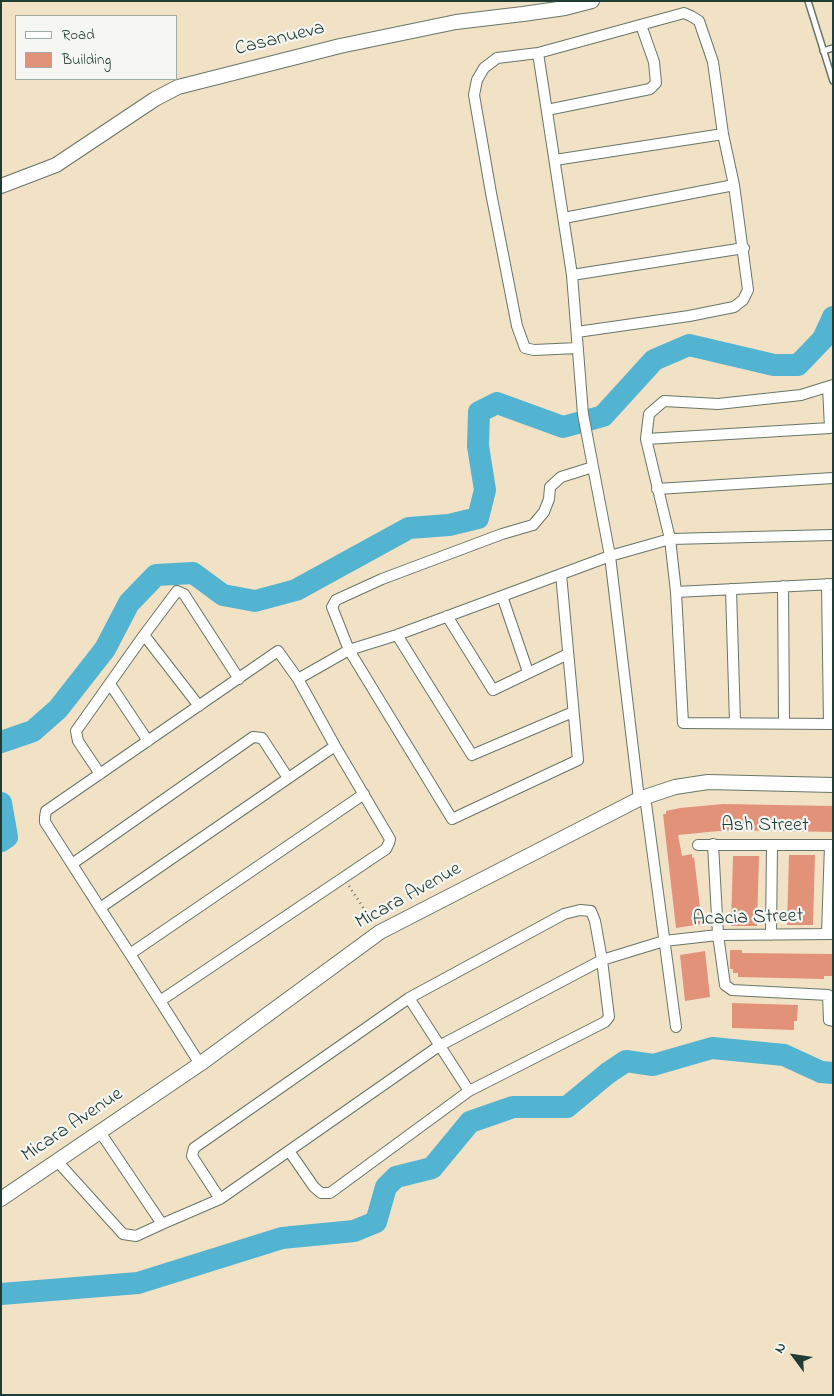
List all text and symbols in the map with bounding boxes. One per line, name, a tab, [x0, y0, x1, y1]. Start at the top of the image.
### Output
legend	[15, 15, 178, 80]
street label: Casanueva	[233, 17, 327, 63]
text: Road	[62, 24, 95, 46]
text: Building	[62, 49, 111, 71]
street label: Ash Street	[721, 815, 809, 839]
street label: Micara Avenue	[352, 858, 466, 936]
street label: Acacia Street	[692, 905, 804, 933]
street label: Micara Avenue	[18, 1083, 128, 1169]
north arrow	[769, 1331, 819, 1381]
text: N	[769, 1339, 792, 1357]

